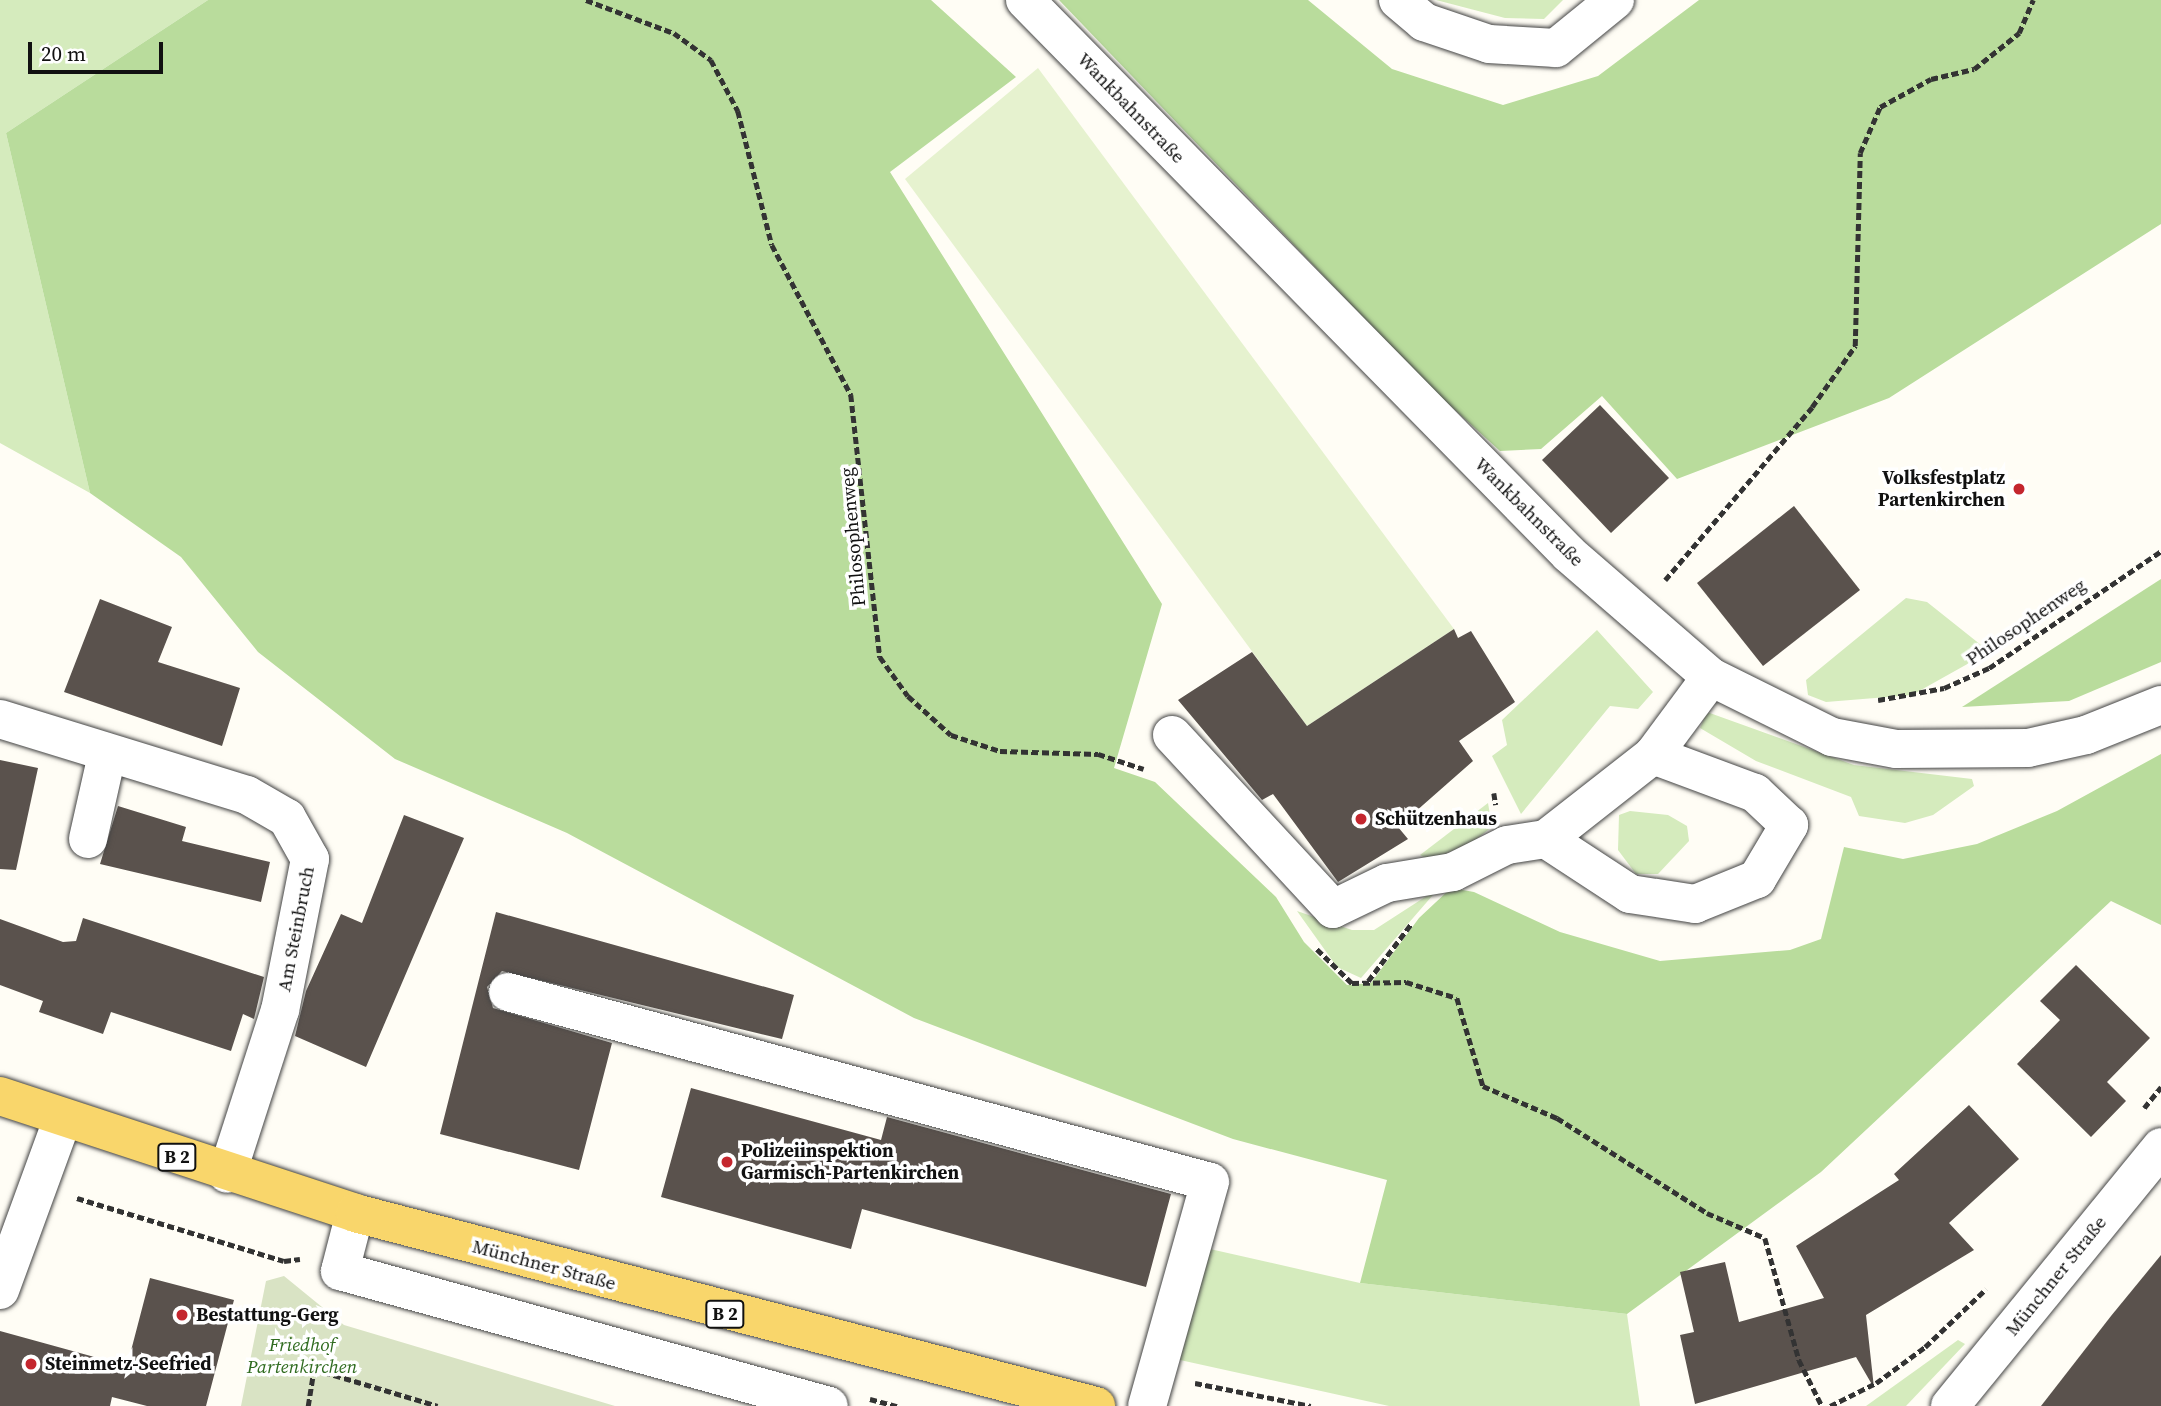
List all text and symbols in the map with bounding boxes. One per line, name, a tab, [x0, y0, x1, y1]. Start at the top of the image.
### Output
scale bar	[32, 28, 166, 72]
text: 20 m	[41, 39, 86, 68]
street label: Wankbahnstraße	[1072, 48, 1190, 168]
street label: Wankbahnstraße	[1470, 453, 1588, 571]
street label: Philosophenweg	[836, 467, 870, 607]
place label: Volksfestplatz Partenkirchen	[1878, 467, 2005, 511]
marker: Volksfestplatz Partenkirchen	[2011, 481, 2027, 497]
street label: Philosophenweg	[1962, 574, 2090, 670]
place label: Schützenhaus	[1375, 808, 1497, 830]
marker: Schützenhaus	[1353, 811, 1369, 827]
street label: Am Steinbruch	[273, 864, 319, 994]
place label: Polizeiinspektion Garmisch-Partenkirchen	[741, 1140, 959, 1184]
road number: B 2	[156, 1142, 198, 1172]
marker: Polizeiinspektion Garmisch-Partenkirchen	[719, 1154, 735, 1170]
street label: Münchner Straße	[2001, 1211, 2111, 1341]
street label: Münchner Straße	[470, 1235, 618, 1295]
road number: B 2	[704, 1300, 746, 1329]
place label: Bestattung-Gerg	[196, 1304, 339, 1326]
marker: Bestattung-Gerg	[174, 1307, 190, 1323]
park label: Friedhof Partenkirchen	[247, 1334, 357, 1378]
place label: Steinmetz-Seefried	[45, 1353, 212, 1375]
marker: Steinmetz-Seefried	[23, 1356, 39, 1372]

